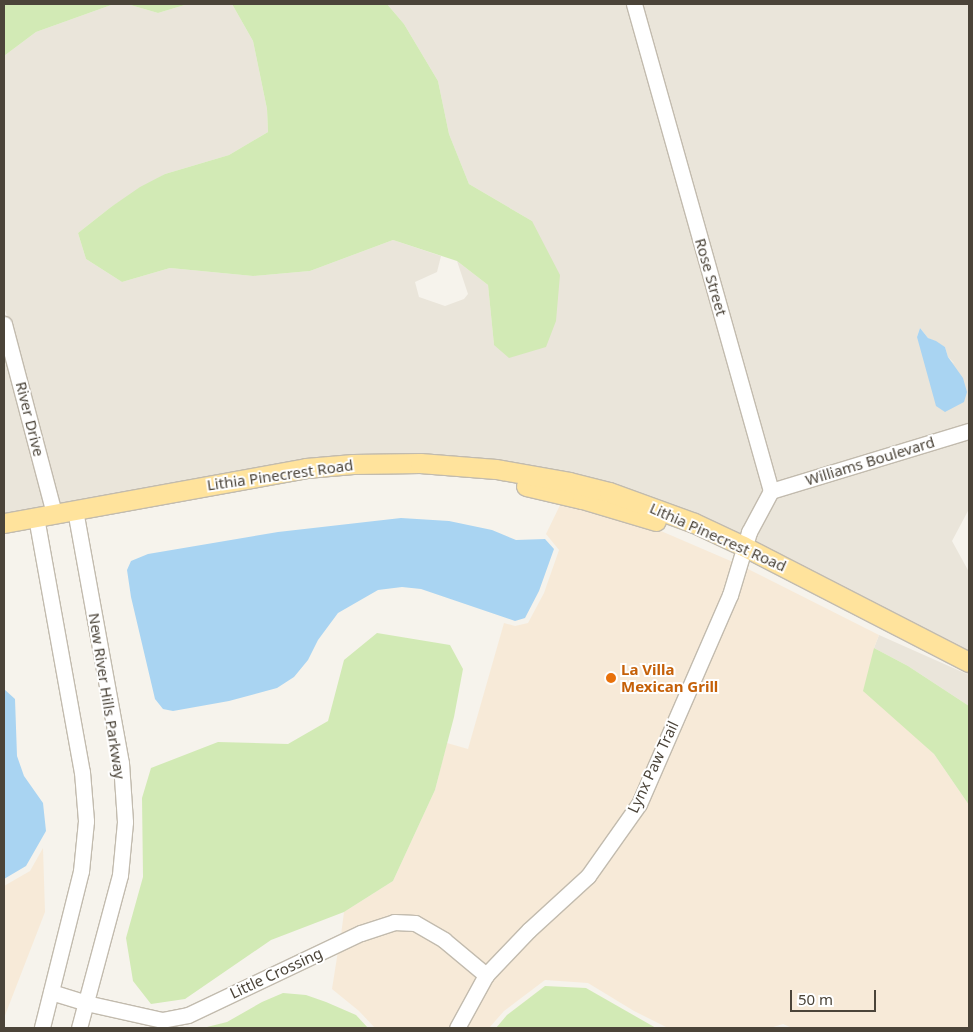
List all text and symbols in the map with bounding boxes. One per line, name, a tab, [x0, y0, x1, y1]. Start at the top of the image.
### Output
street label: Rose Street	[691, 236, 731, 318]
street label: River Drive	[12, 380, 48, 458]
street label: Williams Boulevard	[803, 433, 937, 489]
street label: Lithia Pinecrest Road	[206, 456, 354, 494]
street label: Lithia Pinecrest Road	[647, 499, 789, 575]
street label: New River Hills Parkway	[85, 612, 129, 780]
place label: La Villa Mexican Grill	[621, 660, 718, 695]
marker: La Villa Mexican Grill	[605, 672, 617, 684]
street label: Lynx Paw Trail	[624, 718, 682, 816]
street label: Little Crossing	[227, 944, 325, 1002]
scale bar	[793, 980, 879, 1012]
text: 50 m	[798, 989, 833, 1009]

